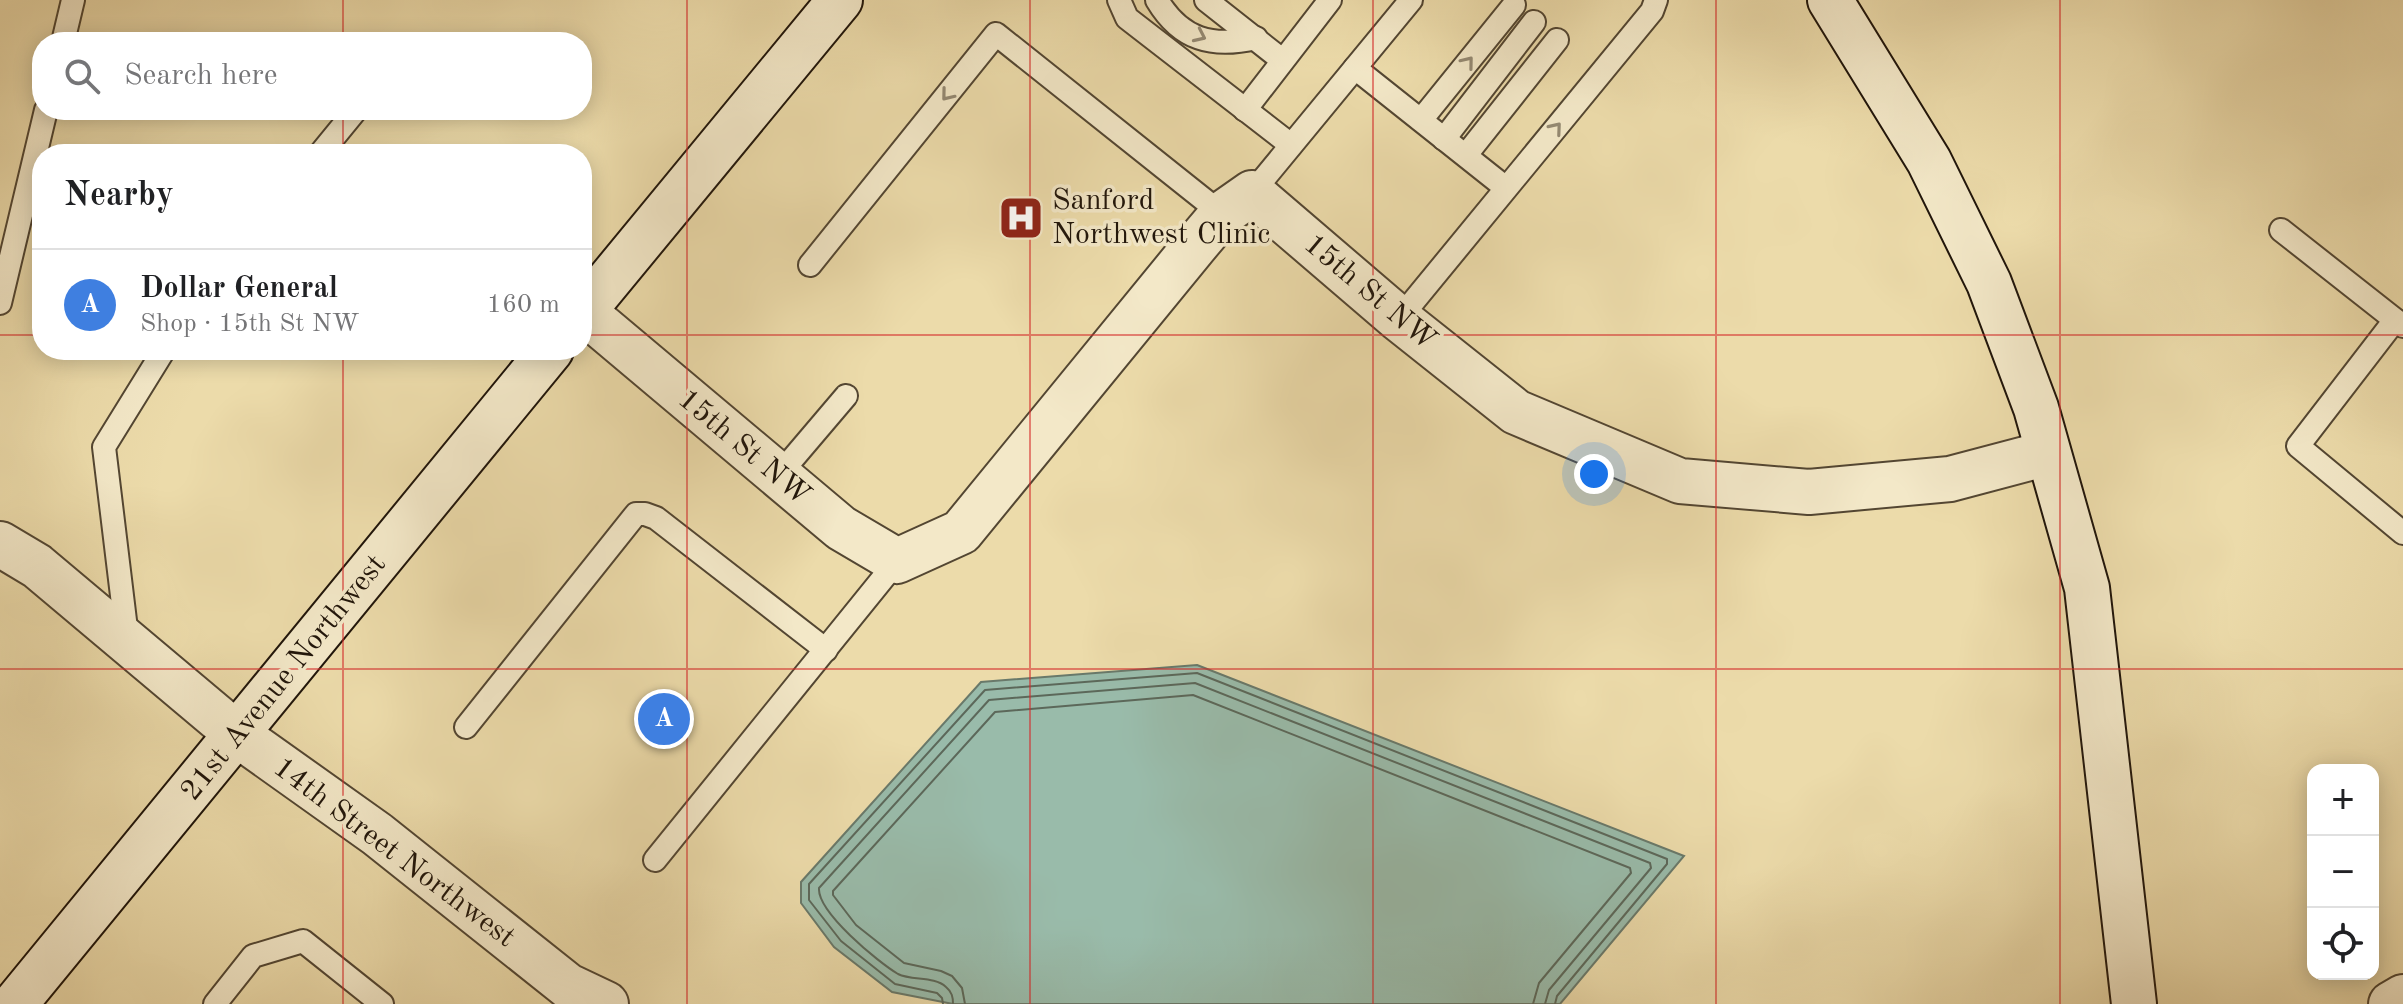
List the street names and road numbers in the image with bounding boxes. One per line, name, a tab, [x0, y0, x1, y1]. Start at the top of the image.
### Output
street label: 15th St NW	[1298, 229, 1442, 357]
street label: 15th St NW	[672, 384, 816, 512]
street label: 21st Avenue Northwest	[176, 549, 392, 807]
street label: 14th Street Northwest	[267, 752, 521, 954]

